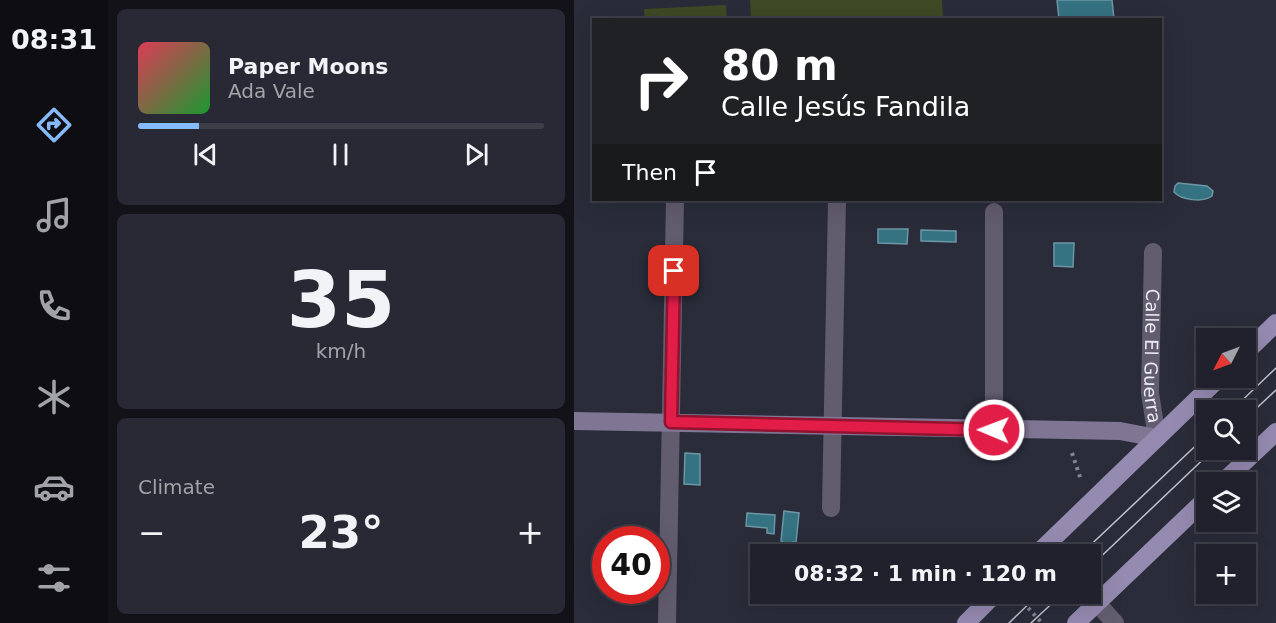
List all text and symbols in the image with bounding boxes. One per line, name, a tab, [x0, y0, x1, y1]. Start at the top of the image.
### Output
text: 08:31	[11, 24, 97, 55]
text: 80 m	[721, 41, 838, 90]
icon: right	[622, 42, 700, 120]
text: Paper Moons	[228, 54, 388, 79]
text: Ada Vale	[228, 79, 315, 103]
text: Calle Jesús Fandila	[721, 91, 970, 122]
icon: directions	[33, 104, 75, 146]
icon: previous	[189, 138, 222, 171]
icon: pause	[324, 138, 357, 171]
icon: next	[460, 138, 493, 171]
icon: arrive	[689, 156, 722, 189]
text: Then	[622, 160, 677, 185]
icon: music	[33, 194, 75, 236]
pin	[648, 245, 699, 296]
icon: arrive	[657, 254, 690, 287]
text: 35	[287, 255, 395, 345]
icon: phone	[33, 285, 75, 327]
street label: Calle El Guerra	[1140, 288, 1166, 424]
north arrow	[1196, 328, 1256, 388]
map controls	[1196, 328, 1256, 604]
text: km/h	[316, 339, 366, 363]
icon: climate	[33, 376, 75, 418]
position arrow	[962, 398, 1026, 462]
button: search	[1196, 400, 1256, 460]
icon: car	[33, 466, 75, 508]
button: layers	[1196, 472, 1256, 532]
text: Climate	[138, 475, 215, 499]
text: 23°	[298, 506, 384, 559]
text: −	[138, 513, 166, 552]
text: +	[516, 513, 544, 552]
speed limit sign: 40	[592, 526, 670, 604]
button: +	[1196, 544, 1256, 604]
icon: filters	[33, 557, 75, 599]
text: 08:32 · 1 min · 120 m	[794, 561, 1057, 586]

